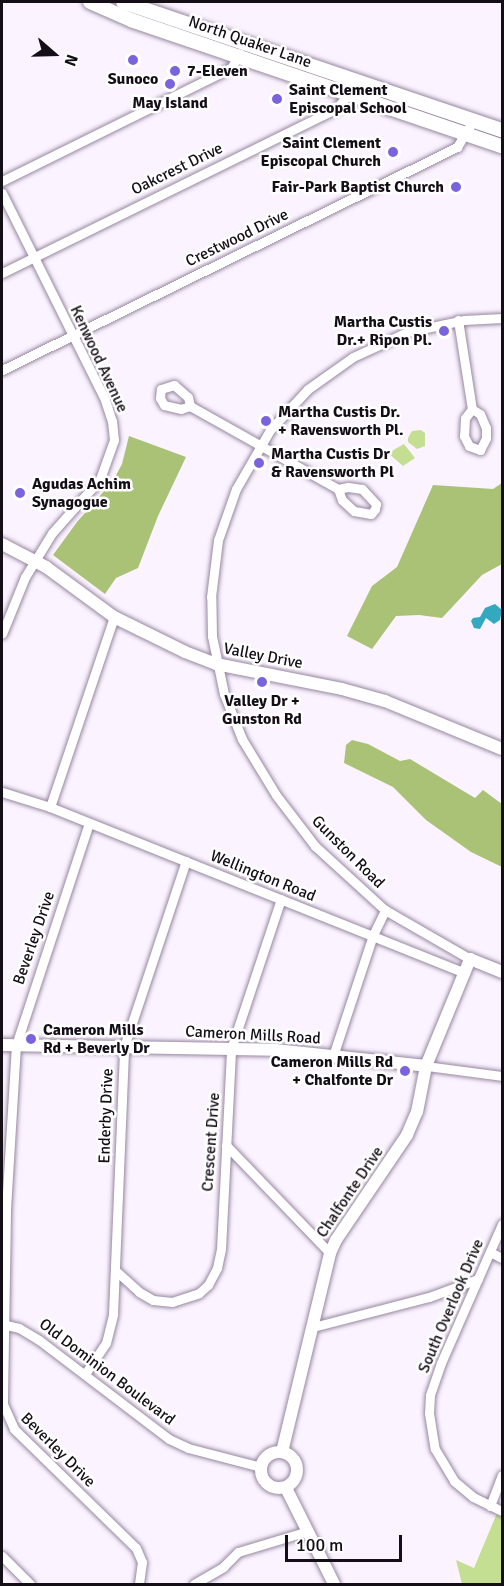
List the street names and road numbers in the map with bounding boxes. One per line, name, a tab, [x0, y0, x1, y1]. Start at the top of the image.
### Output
street label: North Quaker Lane	[186, 12, 314, 72]
street label: Oakcrest Drive	[128, 139, 226, 199]
street label: Crestwood Drive	[183, 205, 291, 271]
street label: Kenwood Avenue	[66, 302, 132, 416]
street label: Valley Drive	[222, 639, 304, 673]
street label: Gunston Road	[308, 812, 388, 892]
street label: Wellington Road	[208, 846, 318, 906]
street label: Beverley Drive	[9, 889, 59, 987]
street label: Cameron Mills Road	[185, 1022, 321, 1048]
street label: Enderby Drive	[95, 1068, 117, 1164]
street label: Crescent Drive	[198, 1092, 224, 1192]
street label: Chalfonte Drive	[312, 1143, 388, 1241]
street label: South Overlook Drive	[414, 1236, 488, 1376]
street label: Old Dominion Boulevard	[35, 1315, 179, 1429]
street label: Beverley Drive	[17, 1409, 99, 1491]

